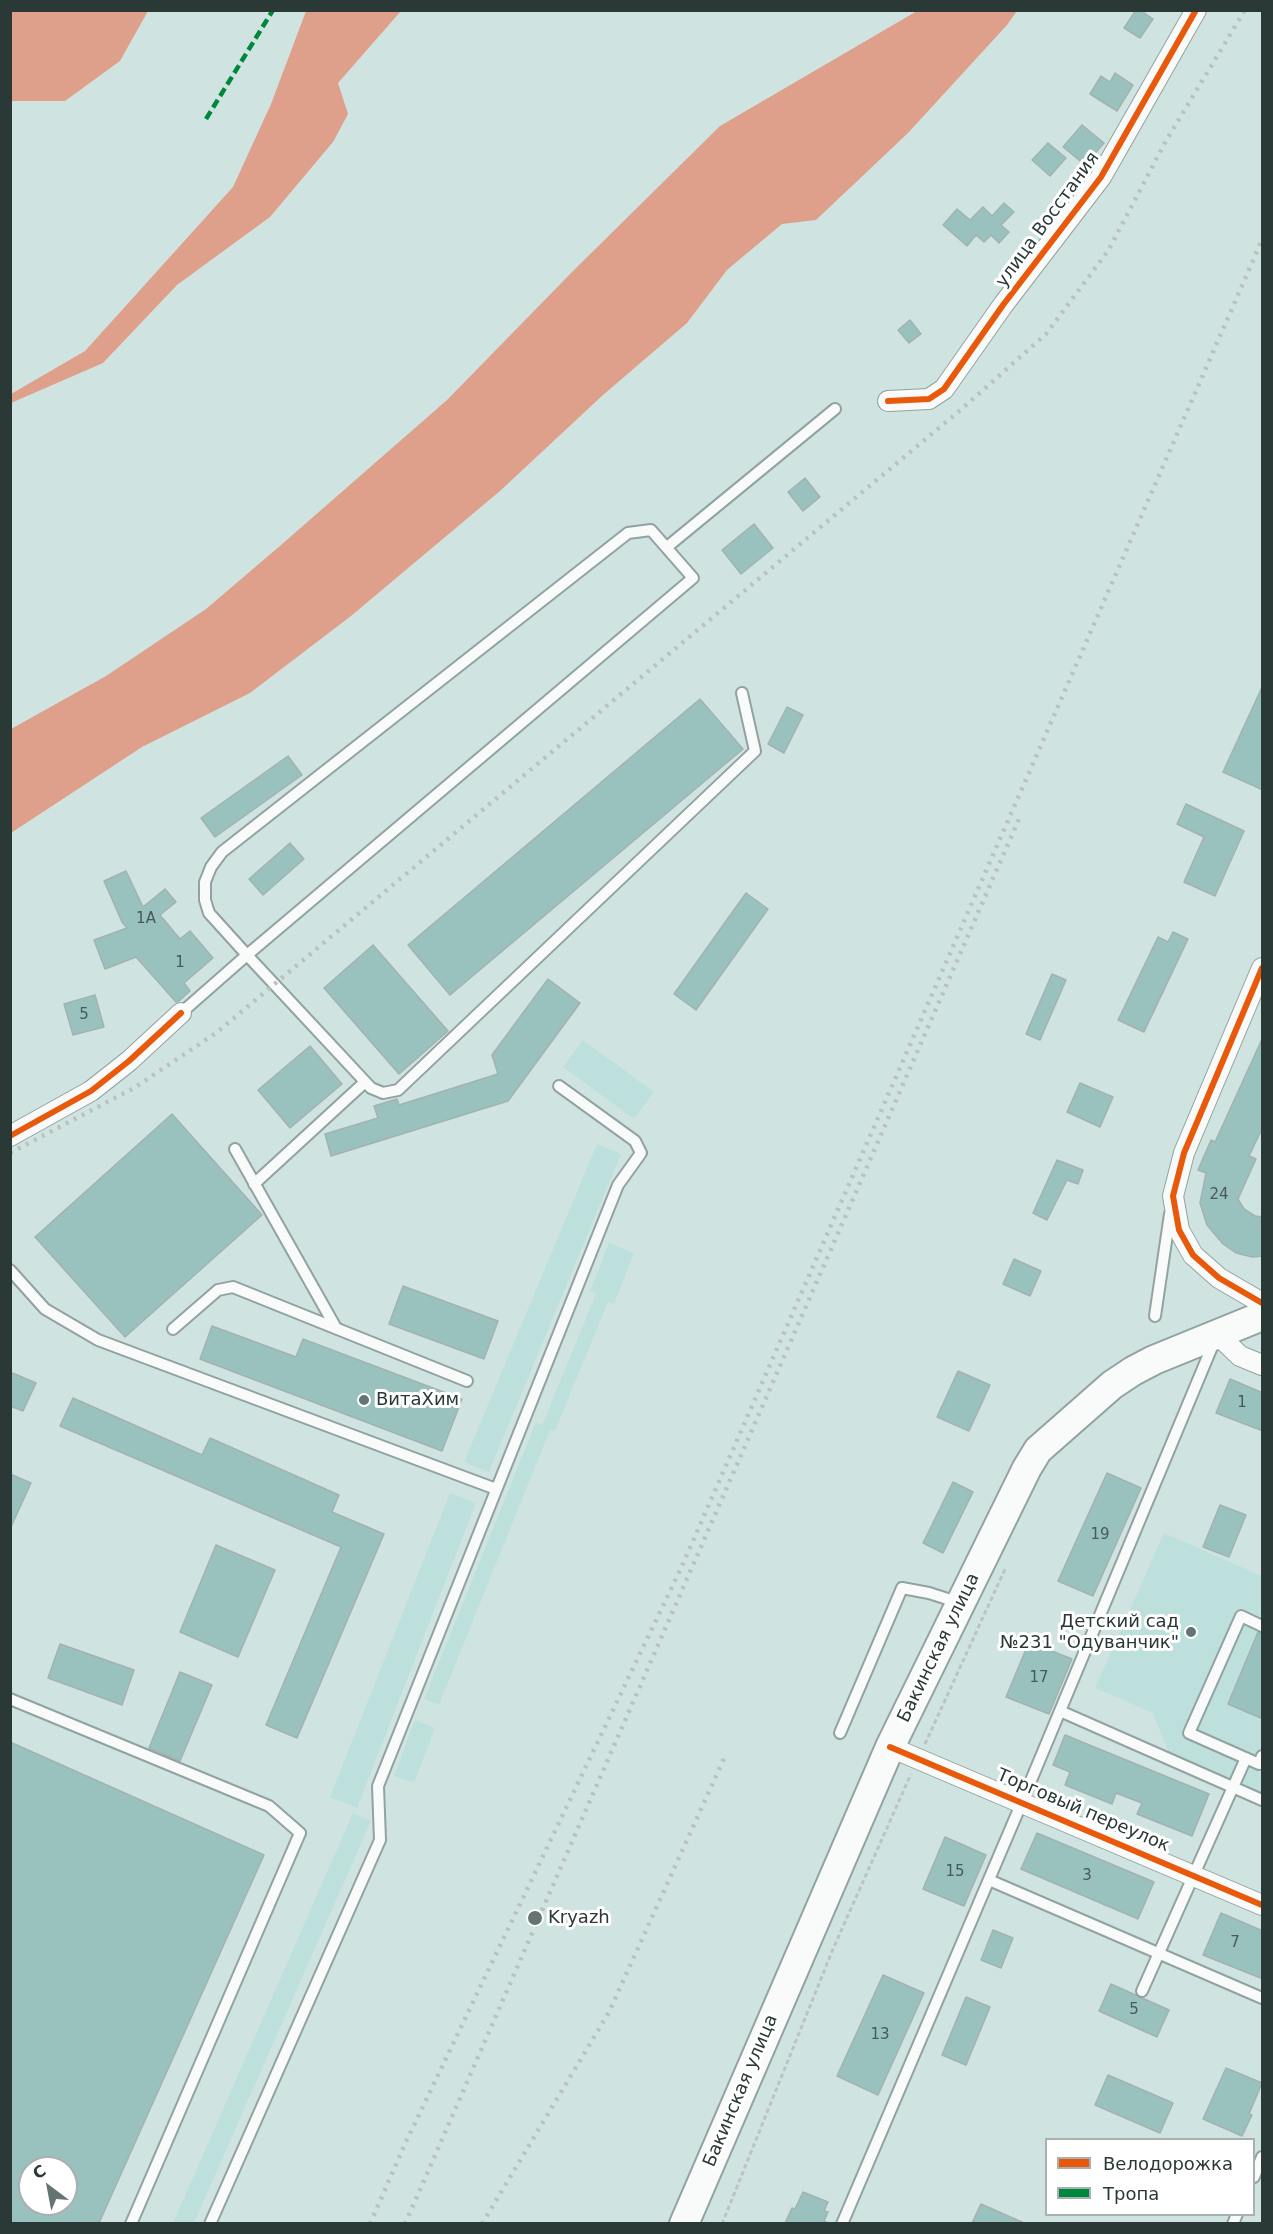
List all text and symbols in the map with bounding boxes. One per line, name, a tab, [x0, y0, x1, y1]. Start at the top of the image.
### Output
street label: улица Восстания	[992, 148, 1104, 292]
house number: 1А	[136, 910, 156, 928]
house number: 1	[175, 954, 185, 972]
house number: 5	[79, 1006, 89, 1024]
house number: 24	[1209, 1186, 1229, 1204]
place label: ВитаХим	[376, 1389, 459, 1411]
marker: ВитаХим	[357, 1393, 371, 1407]
house number: 1	[1237, 1394, 1247, 1412]
house number: 19	[1090, 1526, 1110, 1544]
street label: Бакинская улица	[894, 1570, 984, 1726]
place label: Детский сад №231 "Одуванчик"	[1000, 1611, 1179, 1654]
marker: Детский сад №231 "Одуванчик"	[1184, 1625, 1198, 1639]
house number: 17	[1029, 1669, 1049, 1687]
street label: Торговый переулок	[993, 1765, 1173, 1857]
house number: 15	[945, 1863, 965, 1881]
house number: 3	[1082, 1867, 1092, 1885]
place label: Kryazh	[548, 1907, 610, 1929]
marker: Kryazh	[526, 1909, 544, 1927]
house number: 7	[1230, 1934, 1240, 1952]
house number: 5	[1129, 2001, 1139, 2019]
street label: Бакинская улица	[699, 2012, 783, 2170]
house number: 13	[870, 2026, 890, 2044]
legend	[1045, 2138, 1255, 2216]
text: Велодорожка	[1103, 2153, 1233, 2174]
north arrow	[18, 2156, 78, 2216]
text: С	[29, 2161, 49, 2183]
text: Тропа	[1103, 2183, 1159, 2204]

